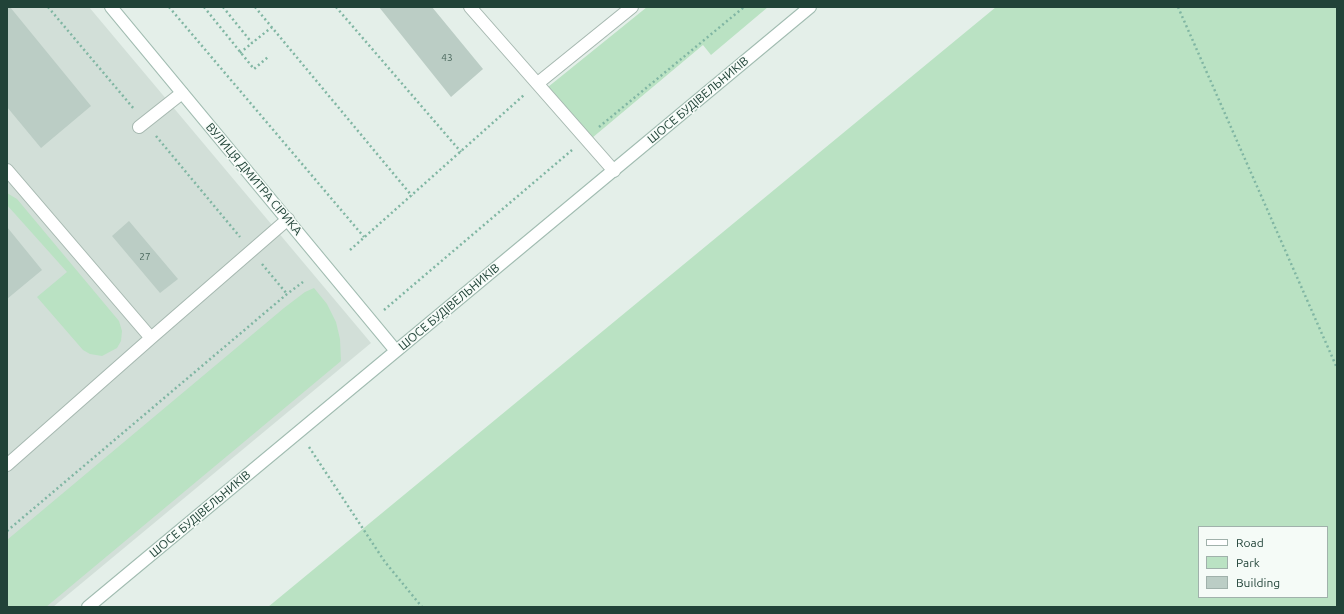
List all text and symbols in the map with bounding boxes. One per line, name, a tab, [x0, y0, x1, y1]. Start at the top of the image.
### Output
house number: 43	[441, 52, 453, 64]
street label: ШОСЕ БУДІВЕЛЬНИКІВ	[644, 53, 752, 147]
street label: ВУЛИЦЯ ДМИТРА СІРИКА	[203, 120, 305, 238]
house number: 27	[139, 251, 151, 263]
street label: ШОСЕ БУДІВЕЛЬНИКІВ	[395, 260, 503, 354]
street label: ШОСЕ БУДІВЕЛЬНИКІВ	[146, 467, 254, 561]
legend	[1198, 526, 1328, 598]
text: Road	[1236, 536, 1264, 549]
text: Park	[1236, 556, 1260, 569]
text: Building	[1236, 576, 1280, 589]

